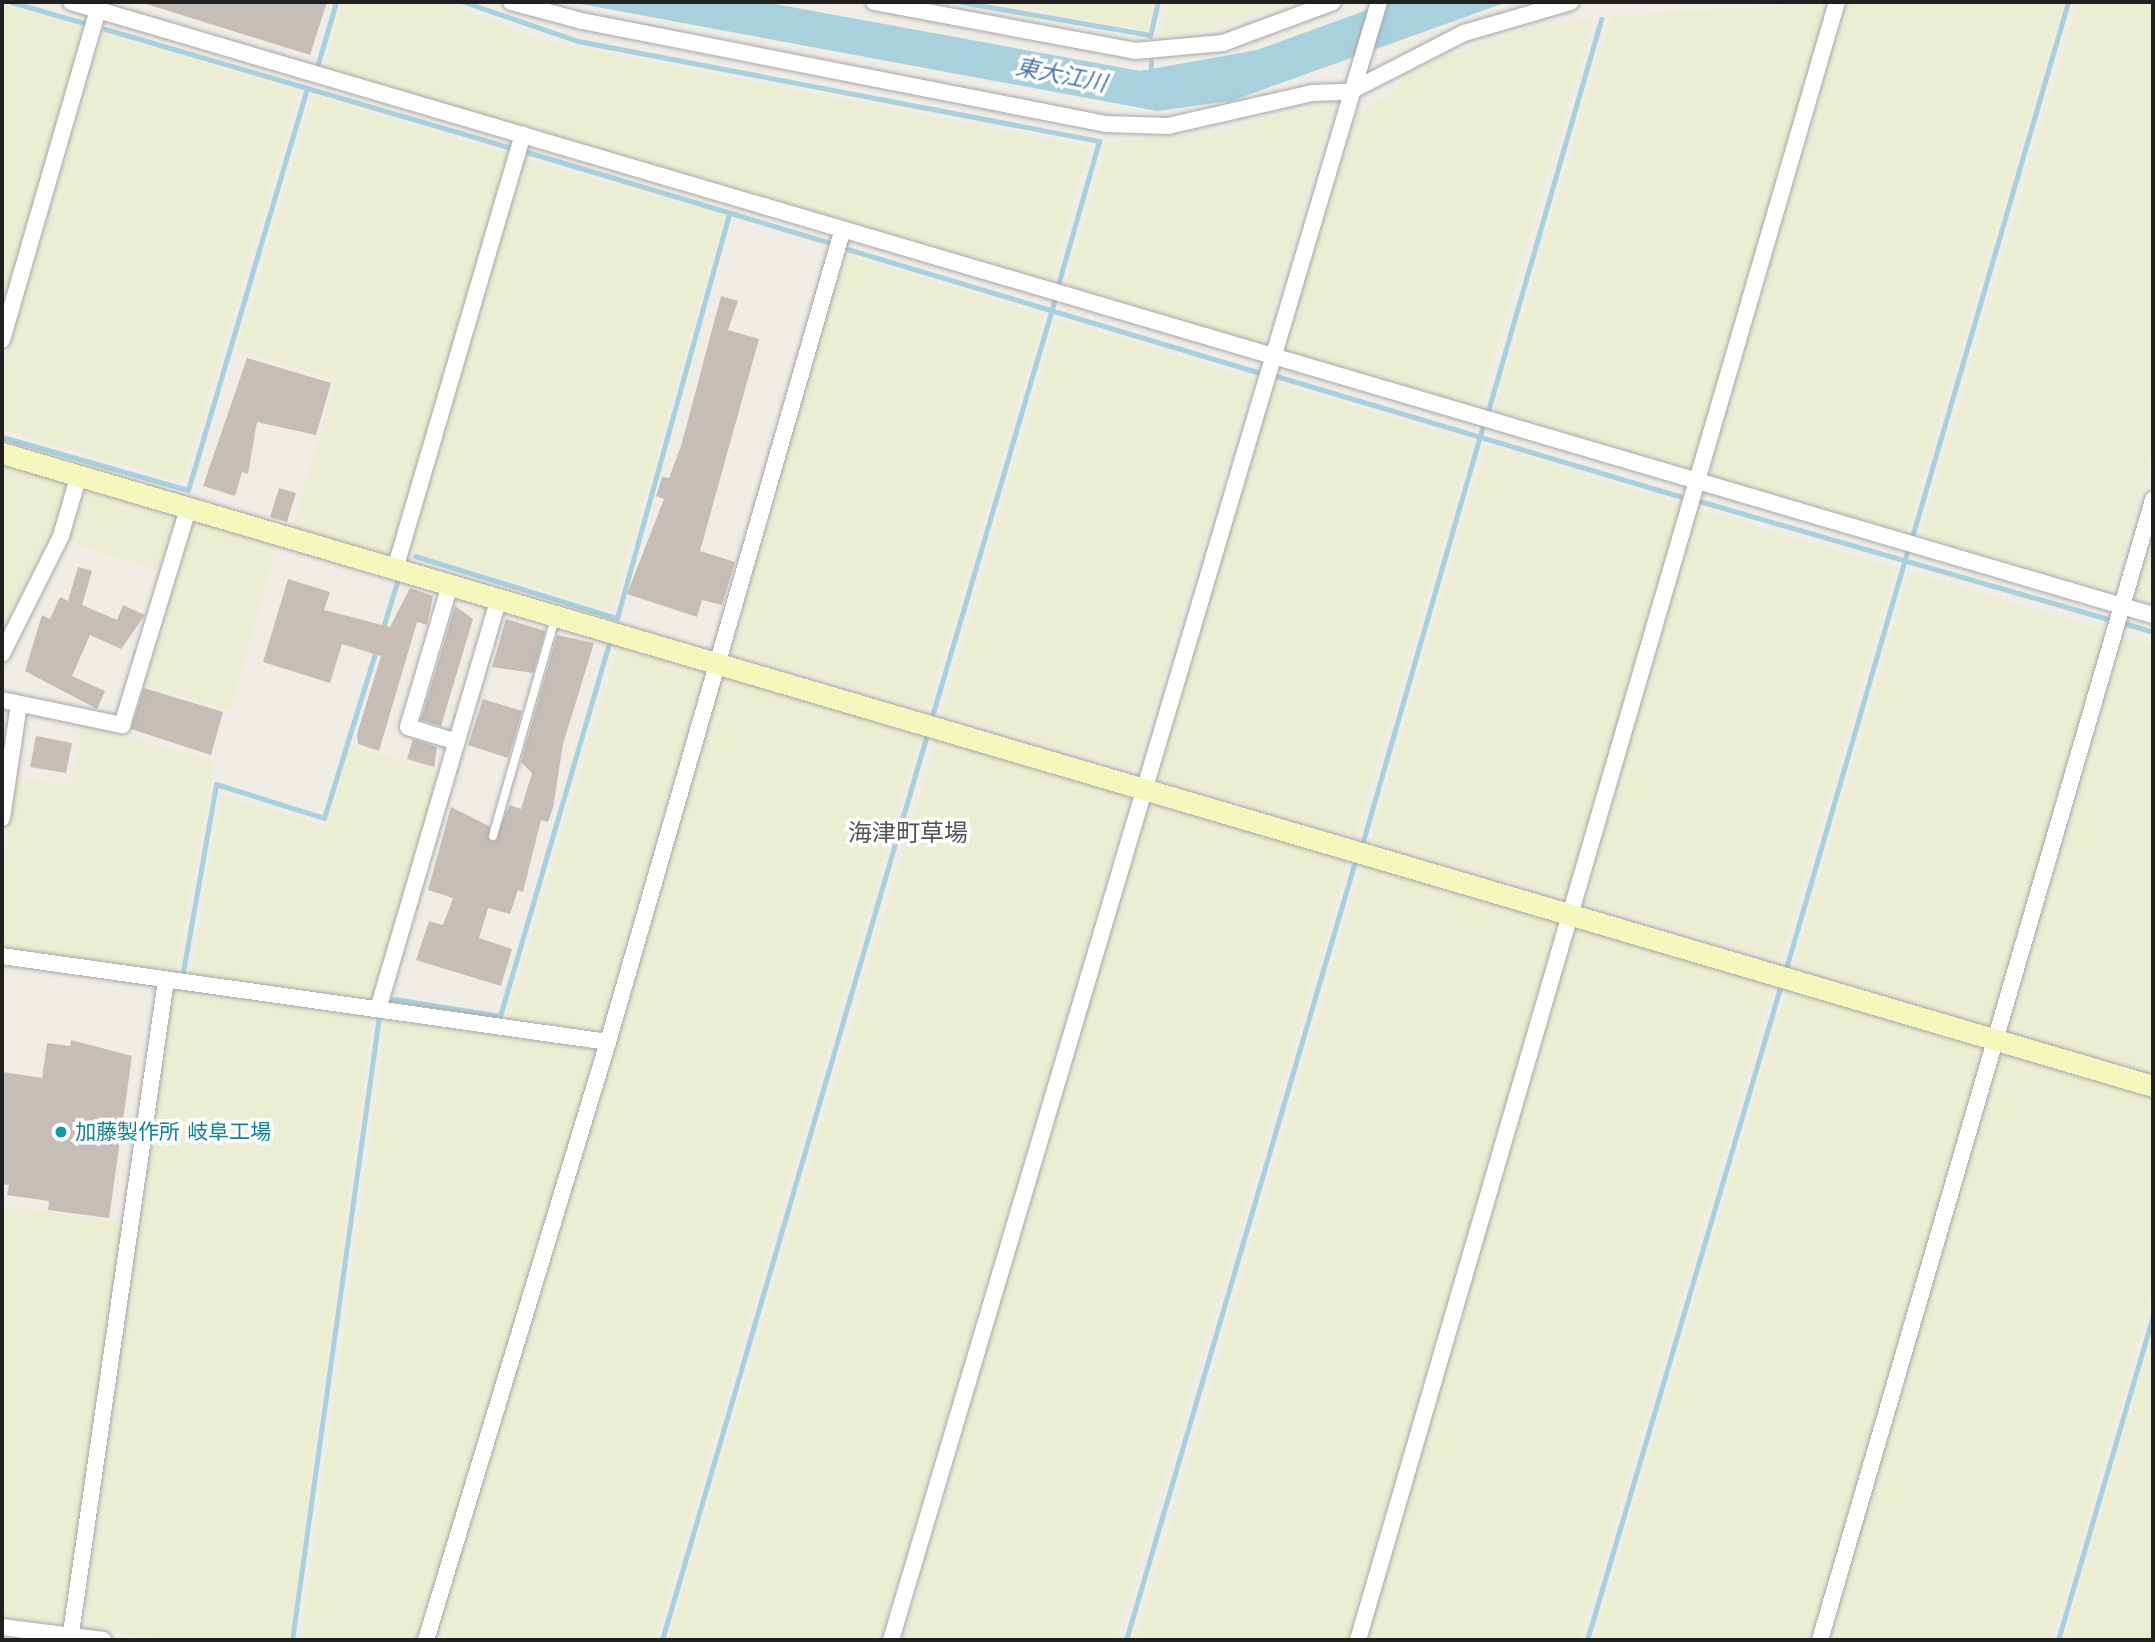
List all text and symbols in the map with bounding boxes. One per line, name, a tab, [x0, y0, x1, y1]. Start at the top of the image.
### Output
water label: 東大江川	[1013, 54, 1109, 98]
district label: 海津町草場	[848, 820, 968, 848]
place label: 加藤製作所 岐阜工場	[75, 1119, 271, 1145]
marker: 加藤製作所 岐阜工場	[53, 1124, 69, 1140]

